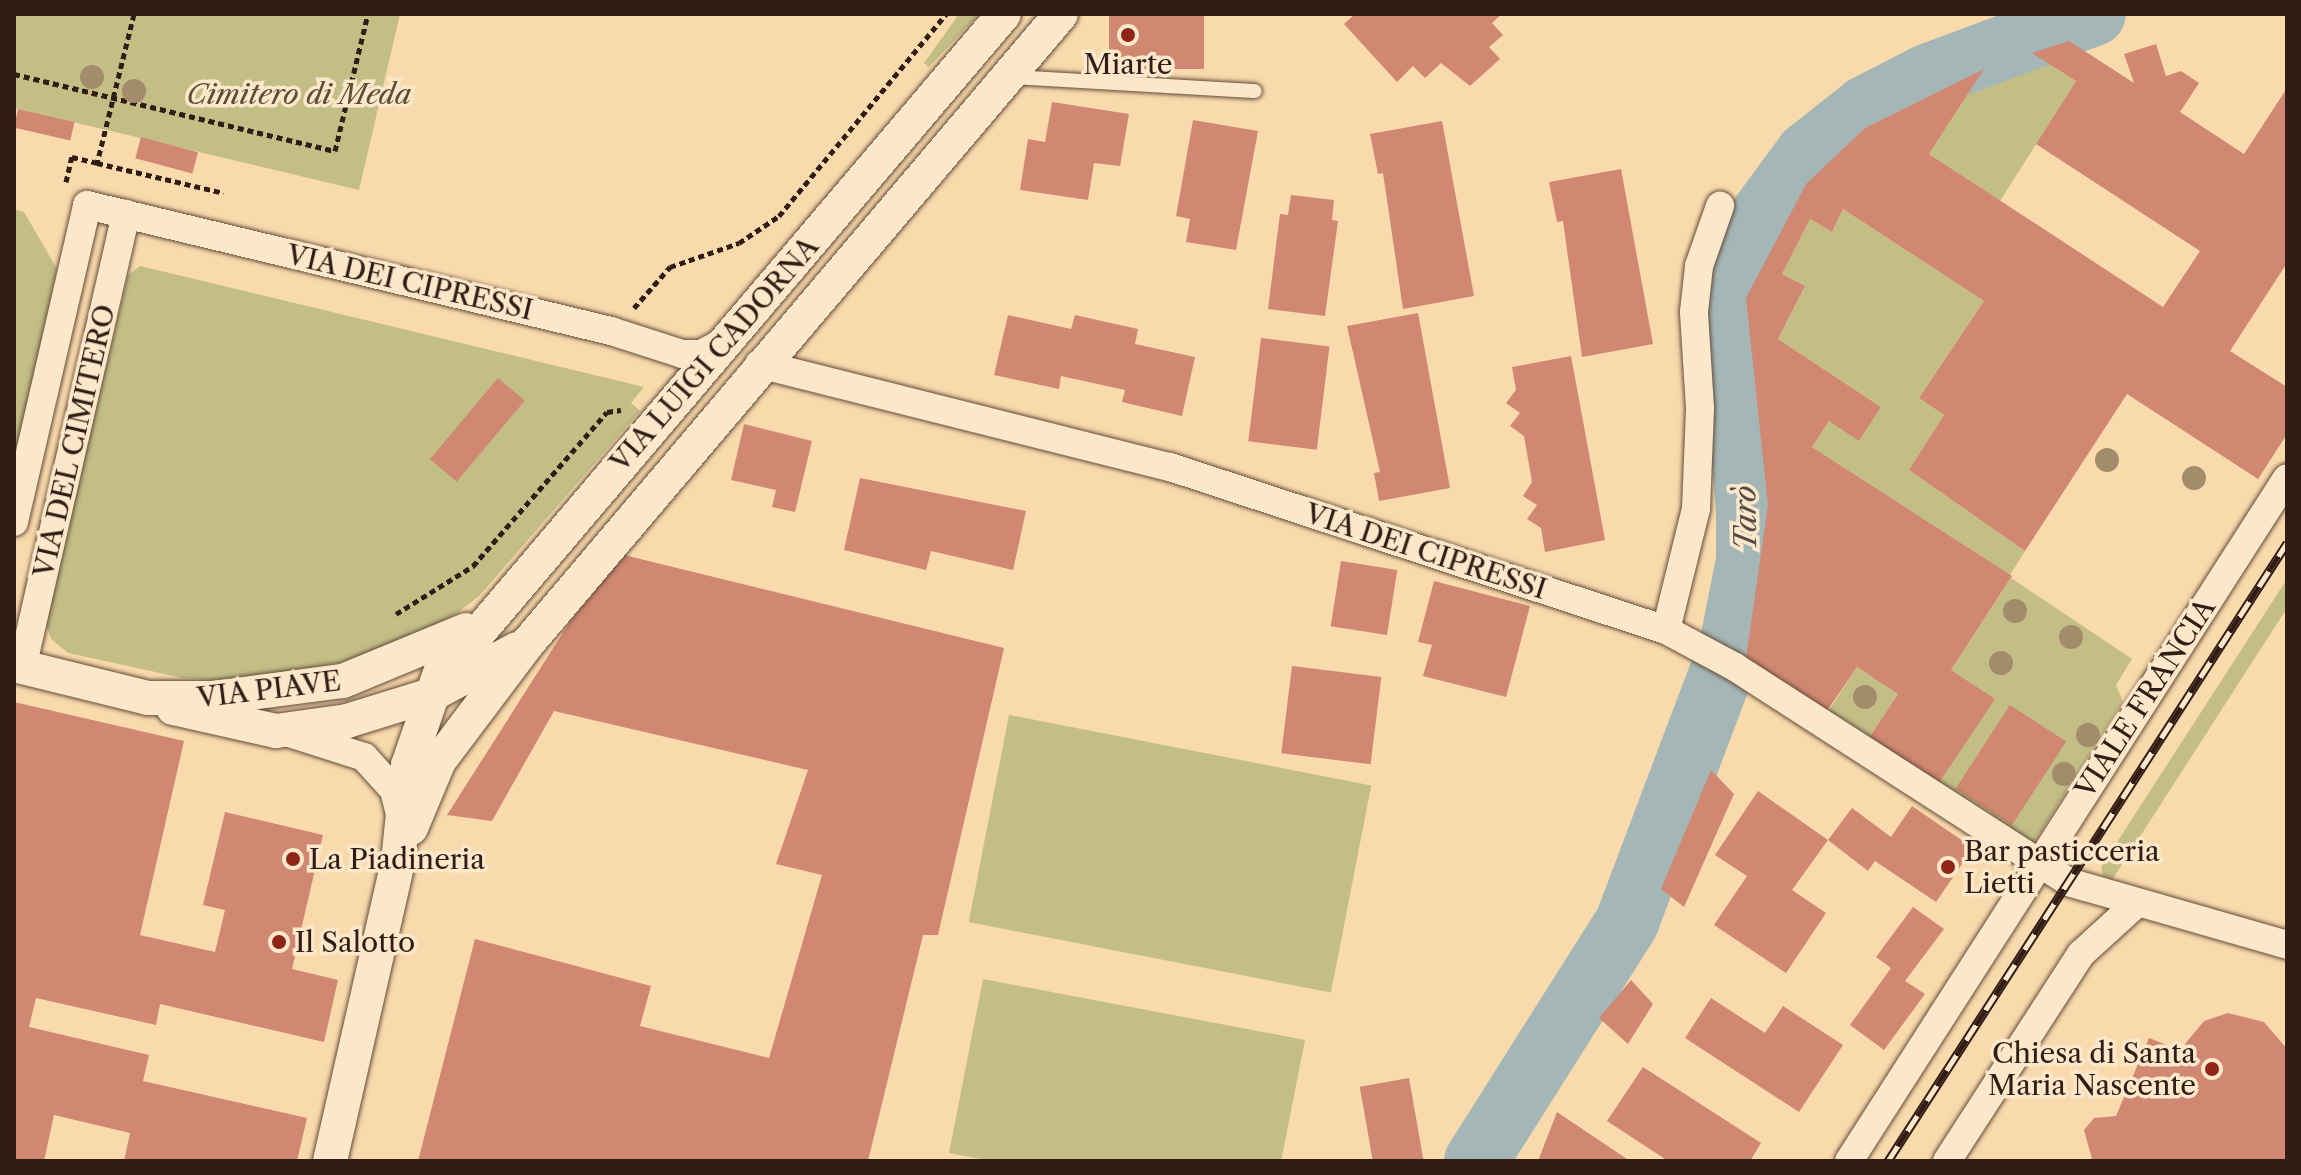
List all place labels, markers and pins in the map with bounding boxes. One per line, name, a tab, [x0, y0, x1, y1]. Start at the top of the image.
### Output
marker: Miarte	[1119, 26, 1137, 44]
place label: Miarte	[1084, 47, 1172, 81]
place label: Bar pasticceria Lietti	[1964, 834, 2160, 900]
place label: La Piadineria	[309, 842, 485, 876]
marker: La Piadineria	[284, 850, 302, 868]
marker: Bar pasticceria Lietti	[1939, 858, 1957, 876]
place label: Il Salotto	[295, 925, 415, 959]
marker: Il Salotto	[270, 933, 288, 951]
place label: Chiesa di Santa Maria Nascente	[1988, 1036, 2196, 1102]
marker: Chiesa di Santa Maria Nascente	[2203, 1060, 2221, 1078]

